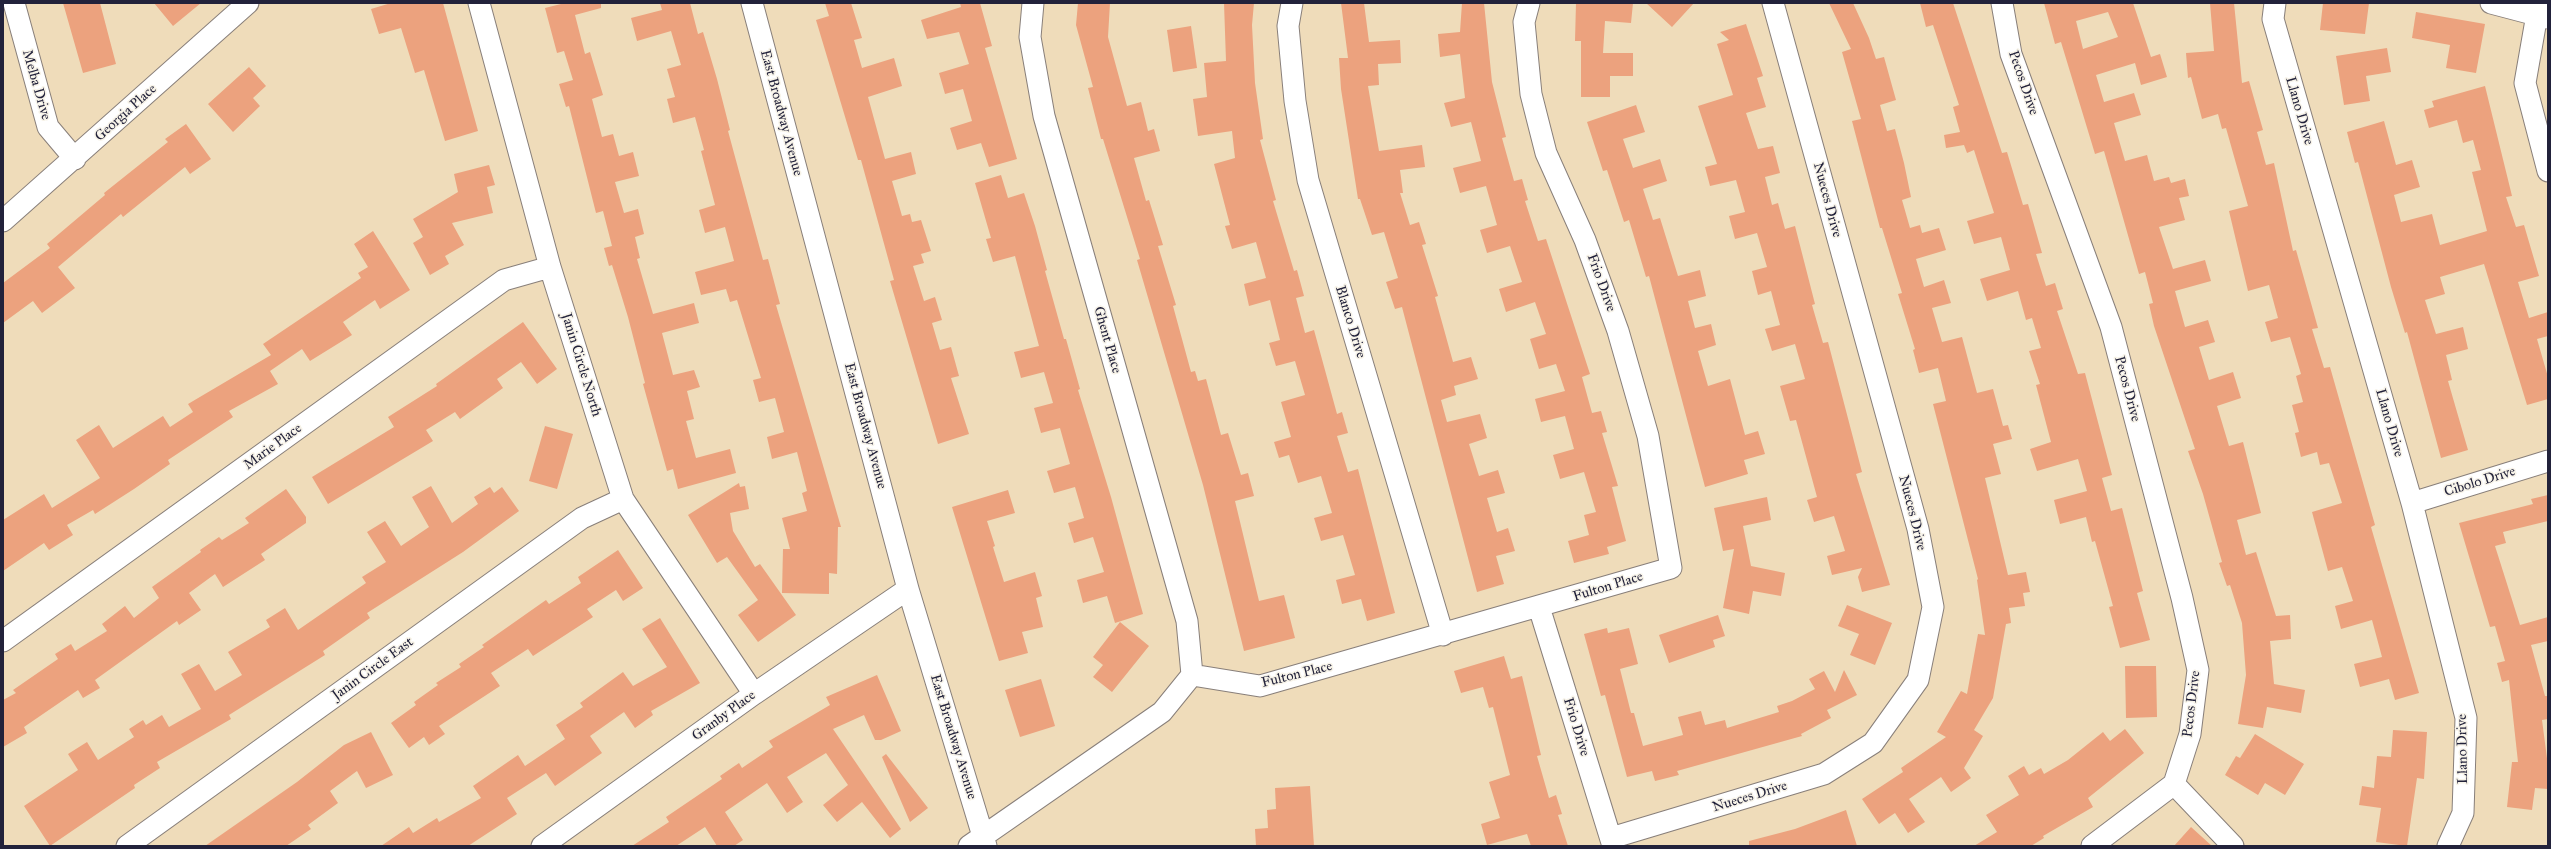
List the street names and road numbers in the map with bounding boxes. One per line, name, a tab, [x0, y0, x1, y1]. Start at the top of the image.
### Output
street label: Melba Drive	[18, 48, 54, 122]
street label: East Broadway Avenue	[756, 48, 806, 178]
street label: Pecos Drive	[2004, 49, 2042, 117]
street label: Llano Drive	[2281, 75, 2317, 147]
street label: Georgia Place	[92, 81, 160, 145]
street label: Nueces Drive	[1809, 161, 1845, 239]
street label: Frio Drive	[1583, 252, 1619, 314]
street label: Blanco Drive	[1331, 284, 1369, 360]
street label: Ghent Place	[1089, 305, 1125, 375]
street label: Janin Circle North	[557, 311, 605, 419]
street label: Pecos Drive	[2110, 354, 2144, 424]
street label: East Broadway Avenue	[840, 361, 890, 491]
street label: Llano Drive	[2371, 387, 2407, 459]
street label: Marie Place	[241, 420, 305, 474]
street label: Cibolo Drive	[2442, 463, 2518, 501]
street label: Nueces Drive	[1895, 474, 1929, 552]
street label: Fulton Place	[1571, 568, 1645, 606]
street label: Janin Circle East	[329, 634, 417, 704]
street label: Fulton Place	[1260, 658, 1334, 692]
street label: Pecos Drive	[2180, 670, 2204, 738]
street label: East Broadway Avenue	[926, 672, 980, 802]
street label: Granby Place	[689, 687, 759, 745]
street label: Frio Drive	[1559, 696, 1593, 758]
street label: Llano Drive	[2454, 714, 2472, 784]
street label: Nueces Drive	[1711, 778, 1789, 816]

